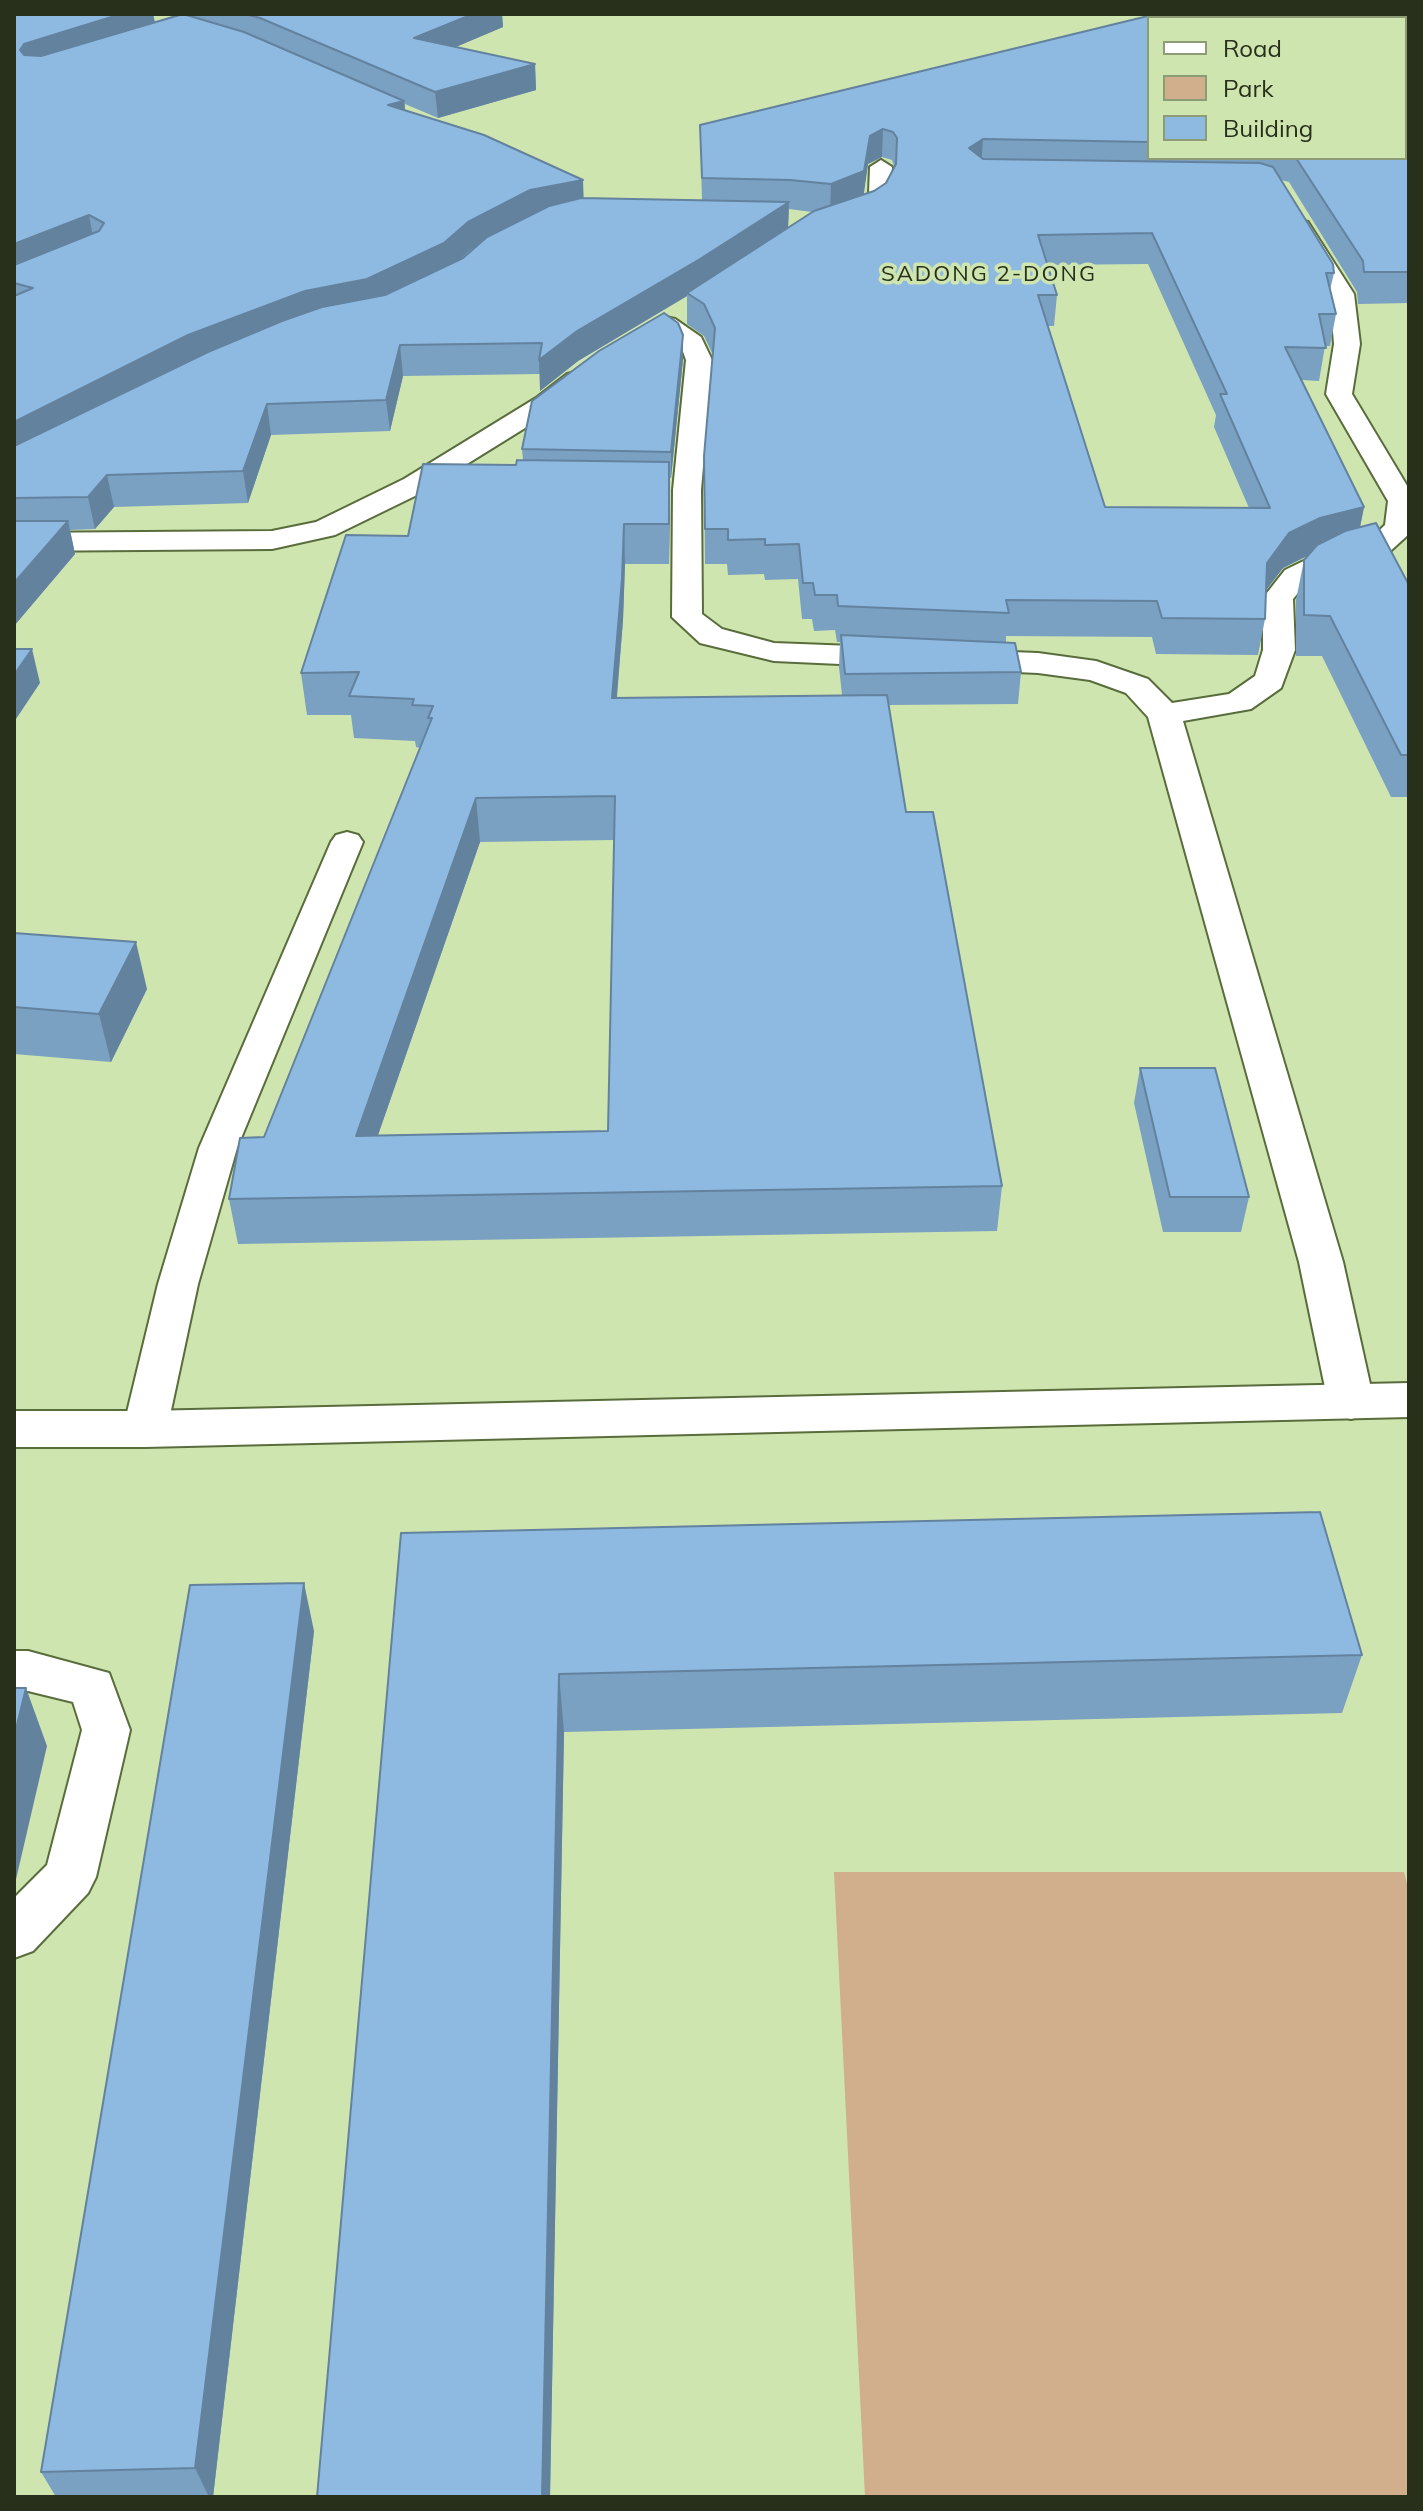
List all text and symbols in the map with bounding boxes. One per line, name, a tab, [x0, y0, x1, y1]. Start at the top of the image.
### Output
legend	[1147, 16, 1407, 160]
text: Road	[1223, 33, 1282, 63]
text: Park	[1223, 73, 1274, 103]
text: Building	[1223, 113, 1313, 143]
district label: SADONG 2-DONG	[881, 261, 1097, 287]

